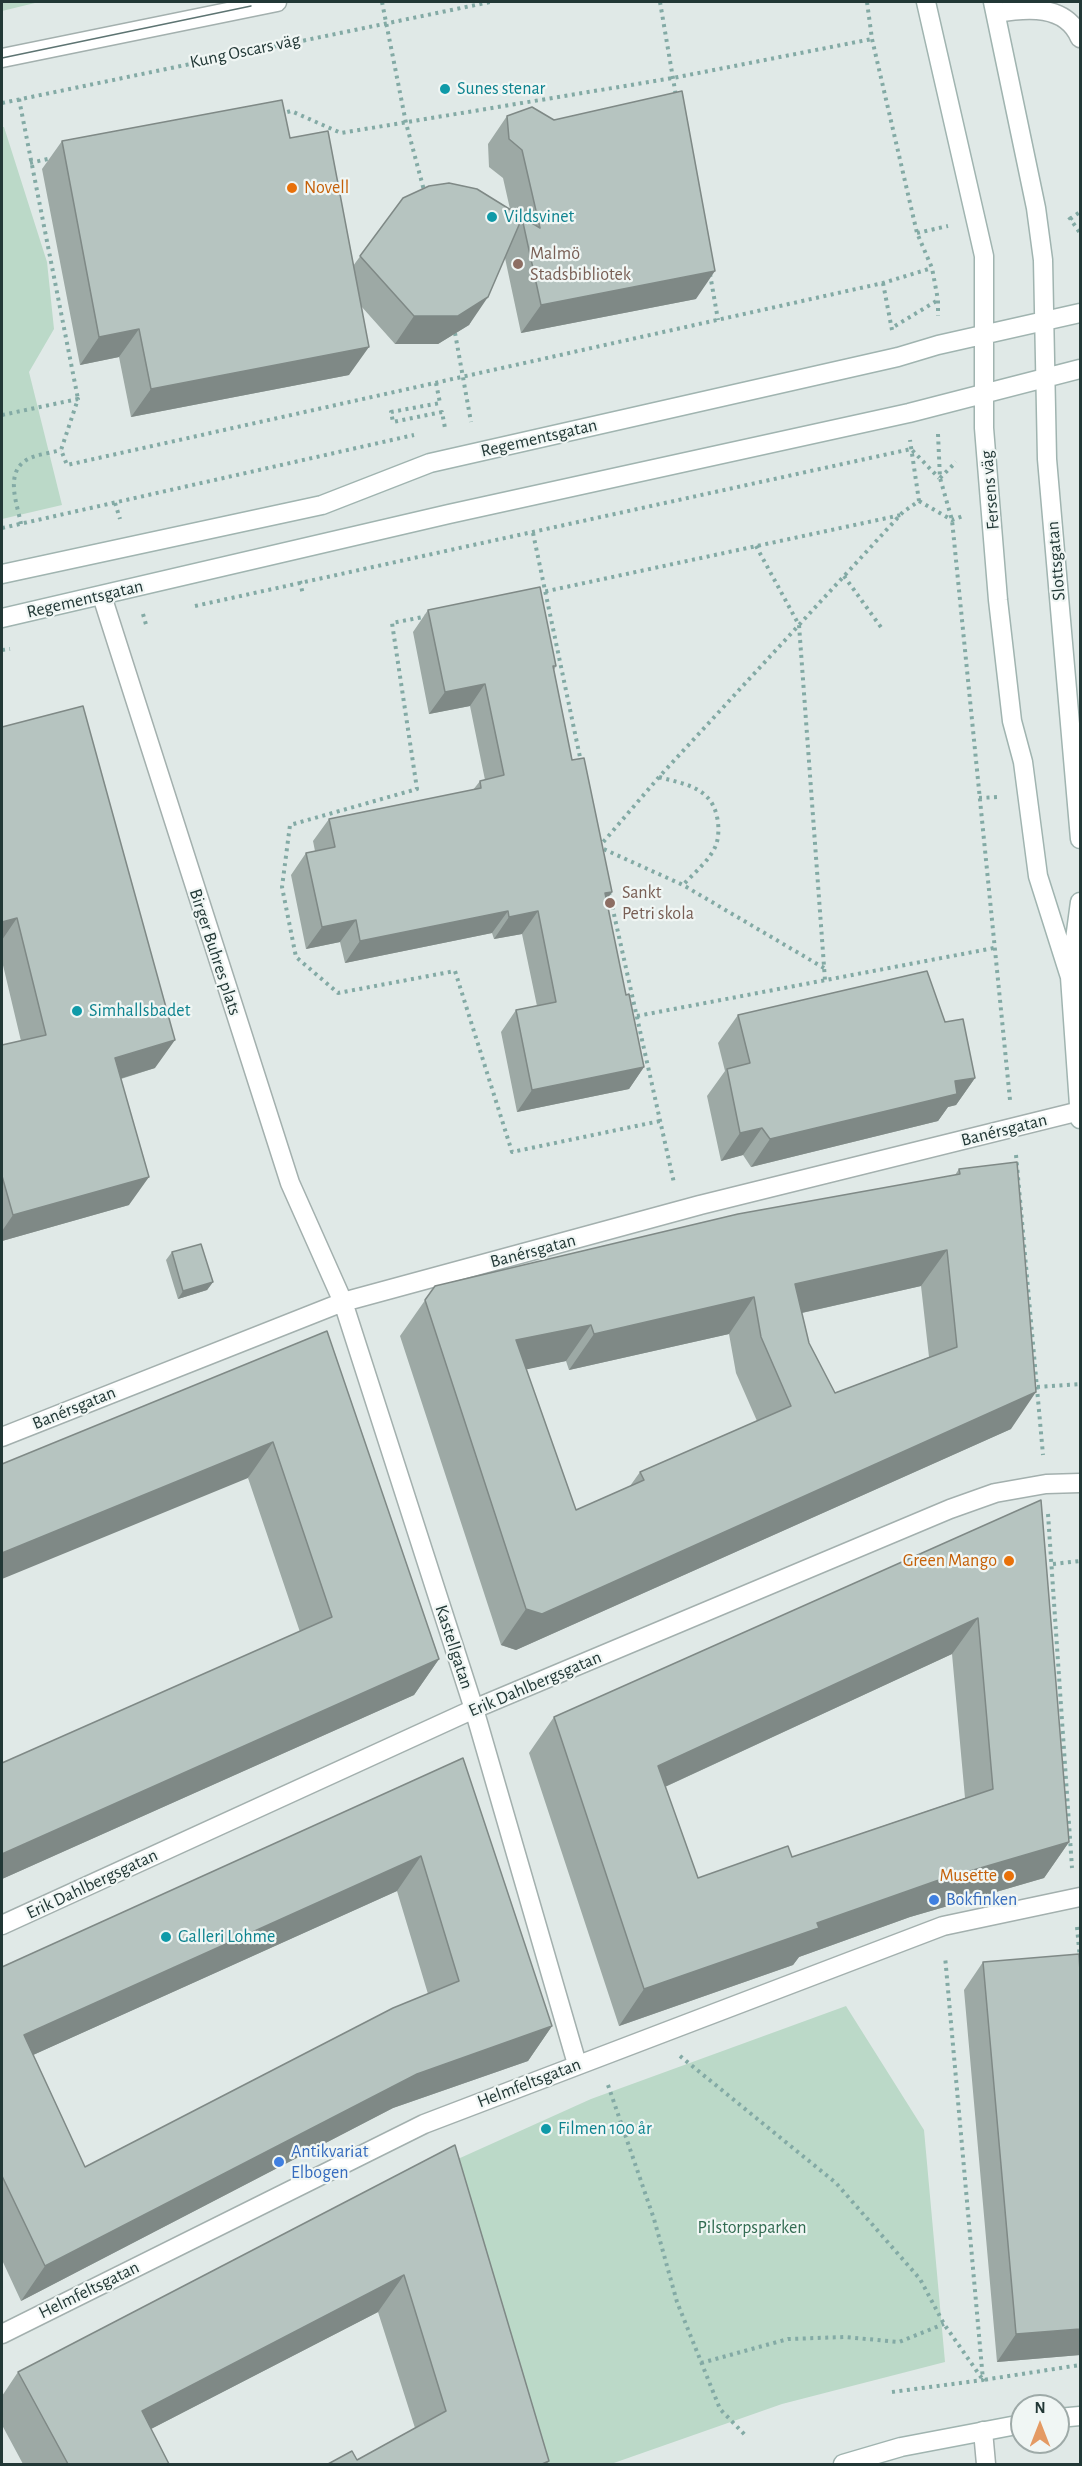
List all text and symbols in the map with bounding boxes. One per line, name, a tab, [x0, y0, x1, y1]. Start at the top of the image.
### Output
street label: Kung Oscars väg	[188, 29, 302, 73]
place label: Sunes stenar	[457, 78, 545, 100]
marker: Sunes stenar	[438, 82, 452, 96]
place label: Novell	[304, 177, 349, 199]
marker: Novell	[285, 181, 299, 195]
place label: Vildsvinet	[504, 206, 574, 228]
marker: Vildsvinet	[485, 210, 499, 224]
place label: Malmö Stadsbibliotek	[530, 243, 631, 286]
marker: Malmö Stadsbibliotek	[511, 257, 525, 271]
street label: Regementsgatan	[479, 414, 599, 462]
street label: Fersens väg	[976, 449, 1004, 531]
street label: Slottsgatan	[1042, 520, 1070, 602]
street label: Regementsgatan	[25, 575, 145, 623]
place label: Sankt Petri skola	[622, 882, 694, 924]
street label: Birger Buhres plats	[184, 886, 246, 1018]
marker: Sankt Petri skola	[603, 896, 617, 910]
place label: Simhallsbadet	[89, 1000, 190, 1022]
marker: Simhallsbadet	[70, 1004, 84, 1018]
street label: Banérsgatan	[959, 1109, 1049, 1151]
street label: Banérsgatan	[488, 1229, 578, 1273]
street label: Banérsgatan	[29, 1382, 119, 1434]
place label: Green Mango	[903, 1550, 997, 1572]
marker: Green Mango	[1002, 1554, 1016, 1568]
street label: Kastellgatan	[430, 1602, 478, 1692]
street label: Erik Dahlbergsgatan	[465, 1646, 605, 1722]
street label: Erik Dahlbergsgatan	[23, 1844, 161, 1924]
place label: Musette	[939, 1865, 997, 1887]
marker: Musette	[1002, 1869, 1016, 1883]
place label: Bokfinken	[946, 1889, 1017, 1911]
marker: Bokfinken	[927, 1893, 941, 1907]
place label: Galleri Lohme	[178, 1926, 275, 1948]
marker: Galleri Lohme	[159, 1930, 173, 1944]
street label: Helmfeltsgatan	[474, 2053, 584, 2113]
place label: Filmen 100 år	[558, 2118, 652, 2140]
marker: Filmen 100 år	[539, 2122, 553, 2136]
place label: Antikvariat Elbogen	[291, 2141, 369, 2184]
marker: Antikvariat Elbogen	[272, 2155, 286, 2169]
park label: Pilstorpsparken	[697, 2217, 807, 2239]
street label: Helmfeltsgatan	[35, 2256, 143, 2324]
north arrow	[1010, 2394, 1070, 2454]
text: N	[1034, 2400, 1046, 2416]

